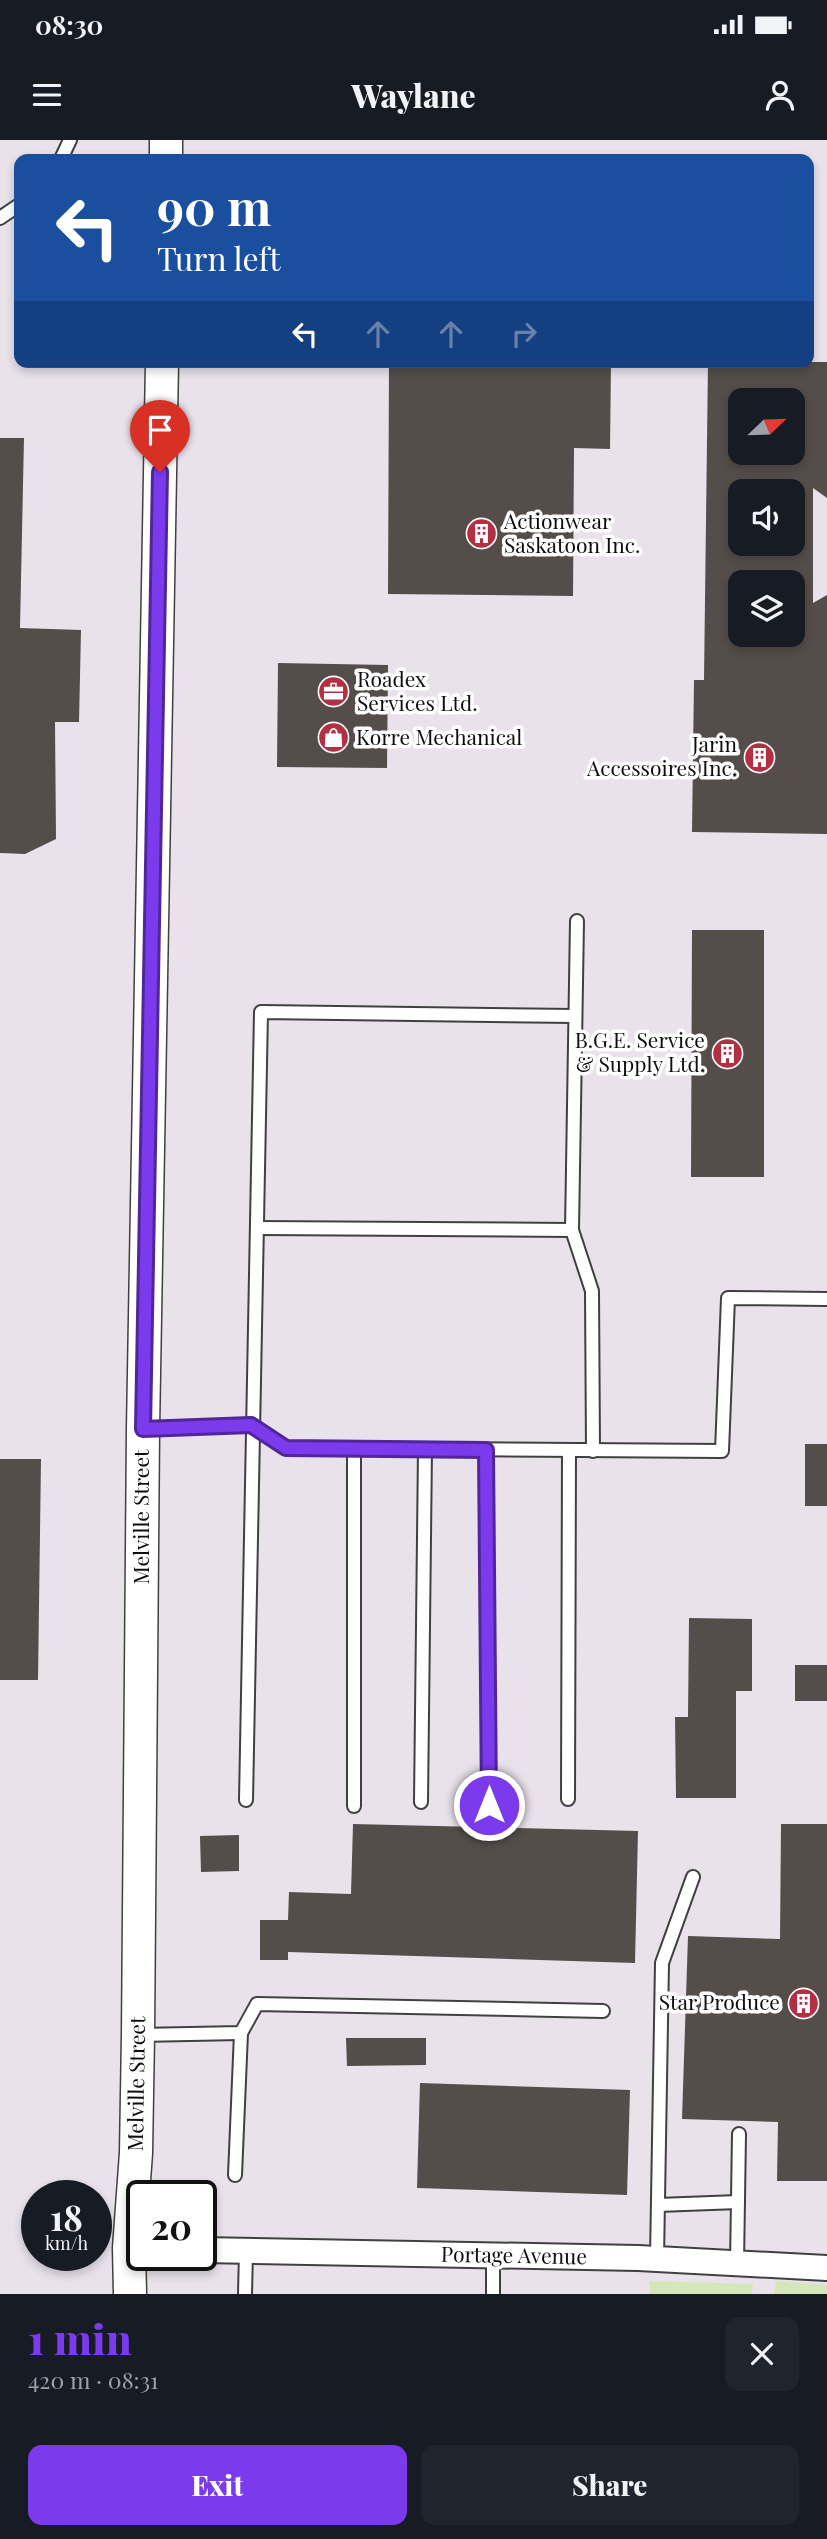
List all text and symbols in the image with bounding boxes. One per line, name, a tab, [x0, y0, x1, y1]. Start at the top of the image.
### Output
text: 08:30	[35, 7, 103, 42]
text: Waylane	[351, 73, 476, 116]
icon: menu	[28, 76, 66, 114]
icon: person	[761, 76, 799, 114]
text: 90 m	[157, 173, 271, 238]
icon: left	[42, 182, 133, 273]
text: Turn left	[157, 236, 281, 279]
icon: left	[286, 315, 324, 353]
icon: ahead	[359, 315, 397, 353]
icon: ahead	[432, 315, 470, 353]
icon: right	[505, 315, 543, 353]
north arrow	[728, 388, 805, 466]
map controls	[728, 388, 805, 647]
pin	[130, 400, 190, 472]
icon: arrive	[141, 411, 179, 449]
button: sound	[728, 479, 805, 556]
place label: Actionwear Saskatoon Inc.	[503, 506, 640, 558]
building icon: Actionwear Saskatoon Inc.	[464, 517, 498, 551]
button: layers	[728, 570, 805, 647]
place label: Roadex Services Ltd.	[357, 664, 477, 716]
office icon: Roadex Services Ltd.	[317, 675, 351, 709]
shop icon: Korre Mechanical	[316, 721, 350, 755]
place label: Korre Mechanical	[356, 722, 522, 750]
place label: Jarin Accessoires Inc.	[586, 729, 737, 781]
building icon: Jarin Accessoires Inc.	[743, 740, 777, 774]
place label: B.G.E. Service & Supply Ltd.	[575, 1025, 705, 1077]
building icon: B.G.E. Service & Supply Ltd.	[711, 1036, 745, 1070]
street label: Melville Street	[126, 1449, 154, 1585]
position arrow	[452, 1768, 526, 1842]
building icon: Star Produce	[786, 1986, 820, 2020]
place label: Star Produce	[659, 1987, 780, 2015]
street label: Melville Street	[120, 2016, 150, 2152]
speed limit sign: 20	[126, 2180, 217, 2271]
text: 18	[50, 2193, 83, 2240]
text: km/h	[45, 2231, 88, 2255]
street label: Portage Avenue	[441, 2239, 587, 2269]
text: 1 min	[28, 2310, 132, 2366]
button: close	[725, 2317, 799, 2391]
text: 420 m · 08:31	[28, 2364, 159, 2395]
button: Exit	[28, 2445, 407, 2525]
button: Share	[421, 2445, 799, 2525]

